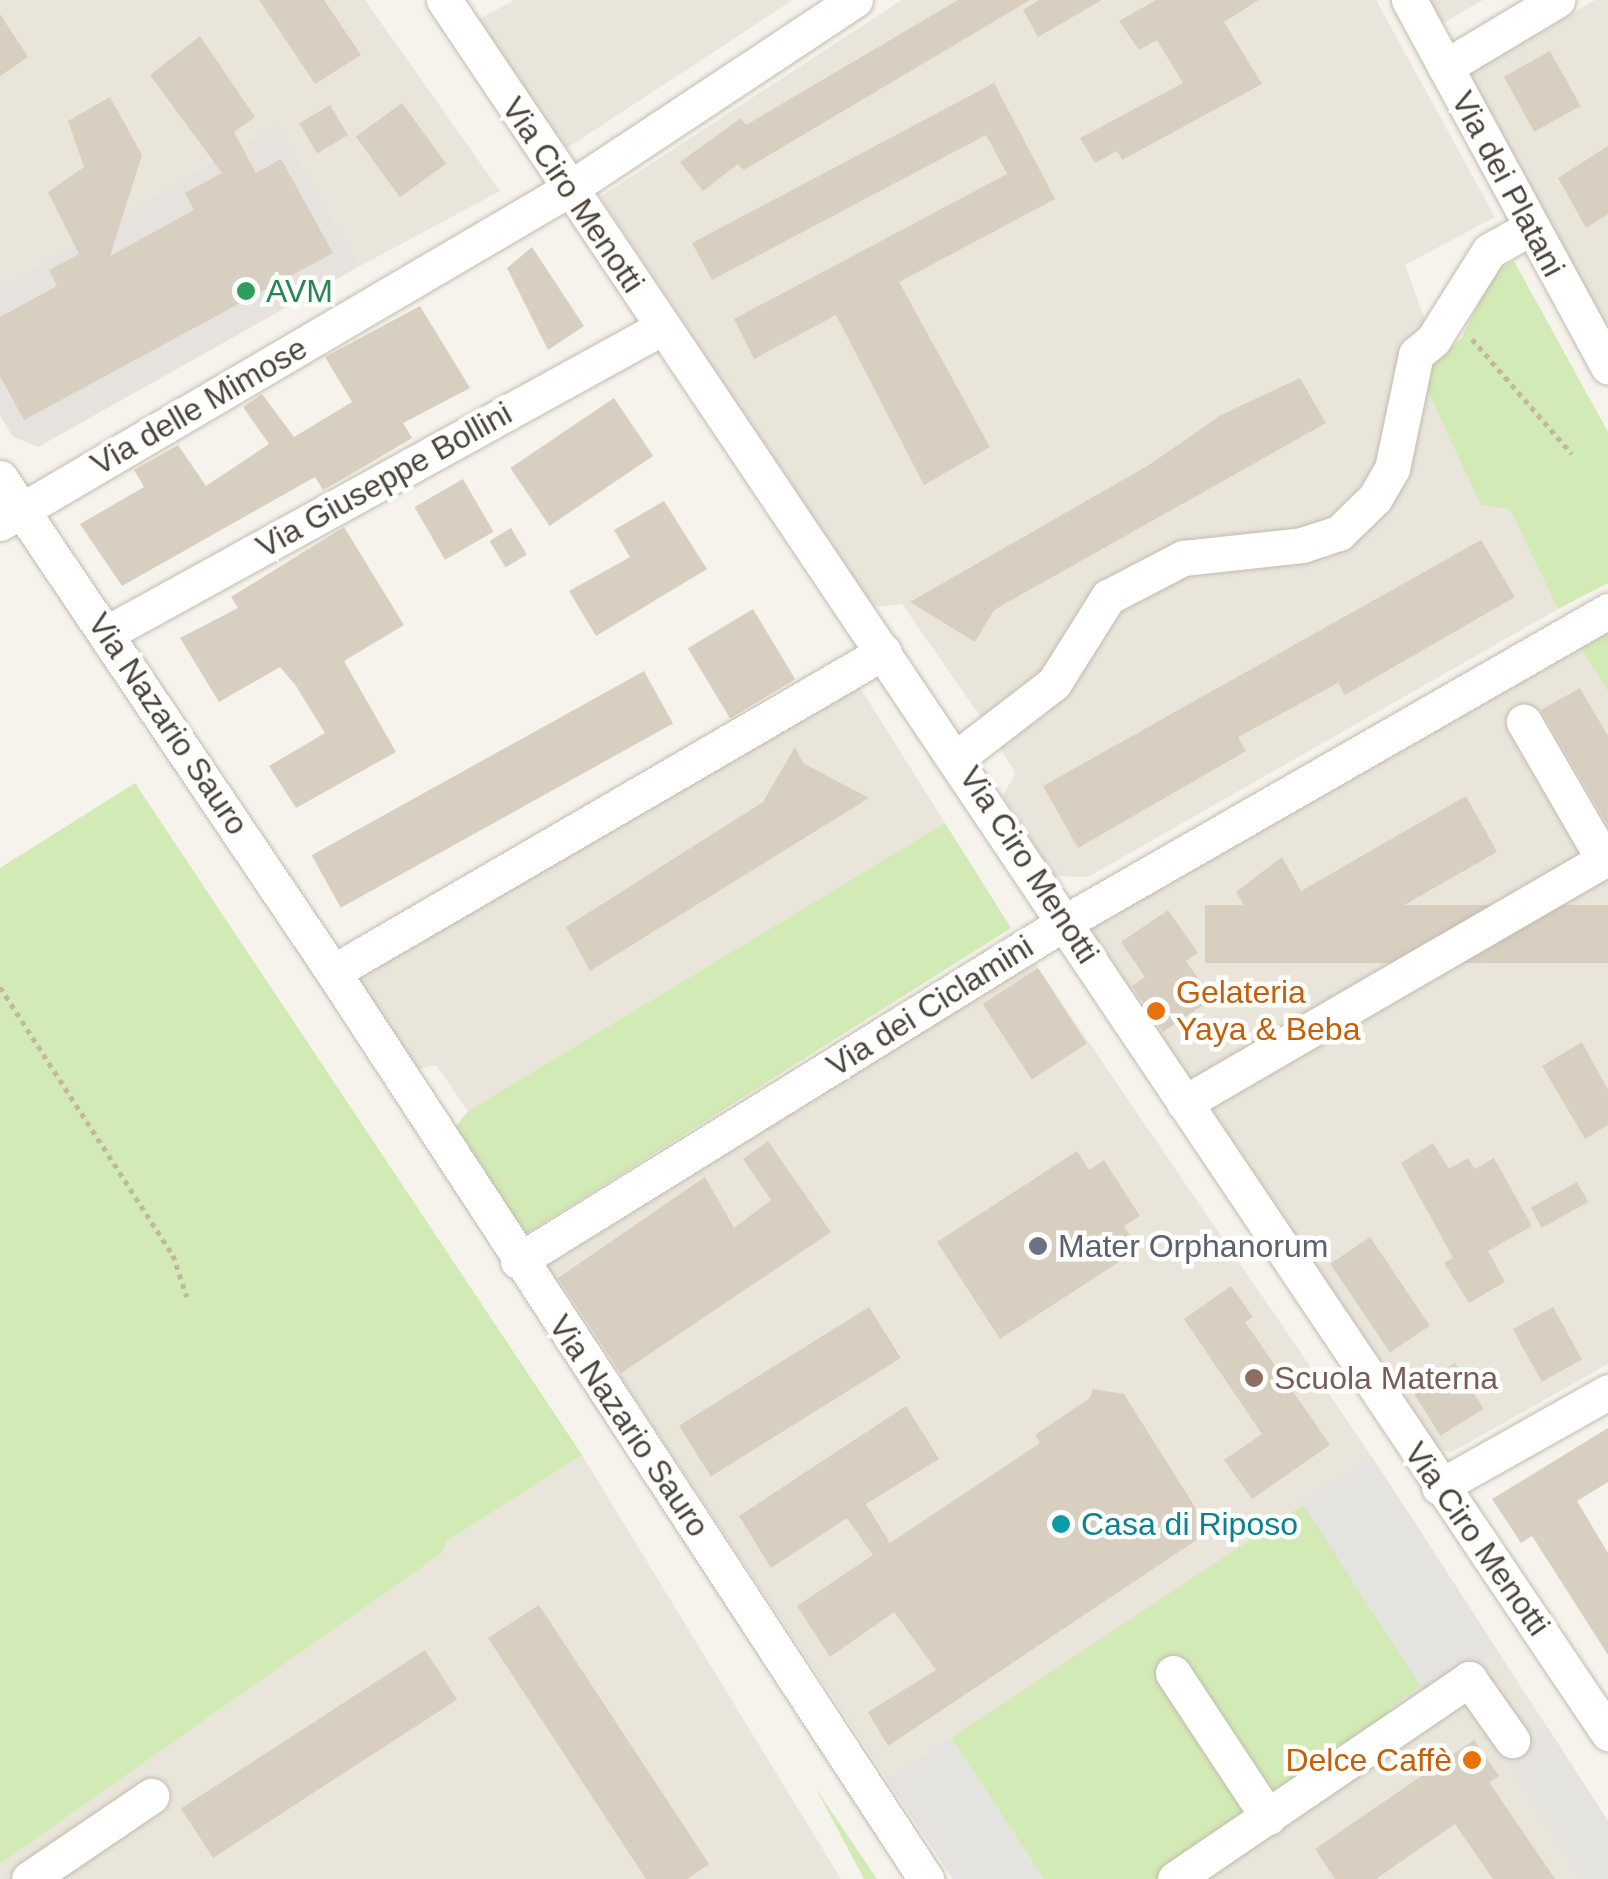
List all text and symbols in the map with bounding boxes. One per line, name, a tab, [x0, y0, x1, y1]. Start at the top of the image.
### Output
street label: Via dei Platani	[1443, 85, 1573, 283]
street label: Via Ciro Menotti	[494, 90, 652, 300]
place label: AVM	[266, 272, 333, 310]
marker: AVM	[235, 280, 257, 302]
street label: Via delle Mimose	[84, 329, 314, 483]
street label: Via Giuseppe Bollini	[250, 394, 518, 566]
street label: Via Nazario Sauro	[80, 606, 256, 842]
street label: Via Ciro Menotti	[951, 759, 1107, 971]
street label: Via dei Ciclamini	[820, 927, 1040, 1085]
place label: Gelateria Yaya & Beba	[1176, 974, 1360, 1049]
marker: Gelateria Yaya & Beba	[1145, 1000, 1167, 1022]
place label: Mater Orphanorum	[1058, 1227, 1328, 1265]
marker: Mater Orphanorum	[1027, 1235, 1049, 1257]
street label: Via Nazario Sauro	[541, 1308, 717, 1544]
place label: Scuola Materna	[1274, 1359, 1498, 1397]
marker: Scuola Materna	[1243, 1367, 1265, 1389]
street label: Via Ciro Menotti	[1396, 1435, 1558, 1643]
place label: Casa di Riposo	[1081, 1505, 1298, 1543]
marker: Casa di Riposo	[1050, 1513, 1072, 1535]
place label: Delce Caffè	[1285, 1741, 1452, 1779]
marker: Delce Caffè	[1461, 1749, 1483, 1771]

